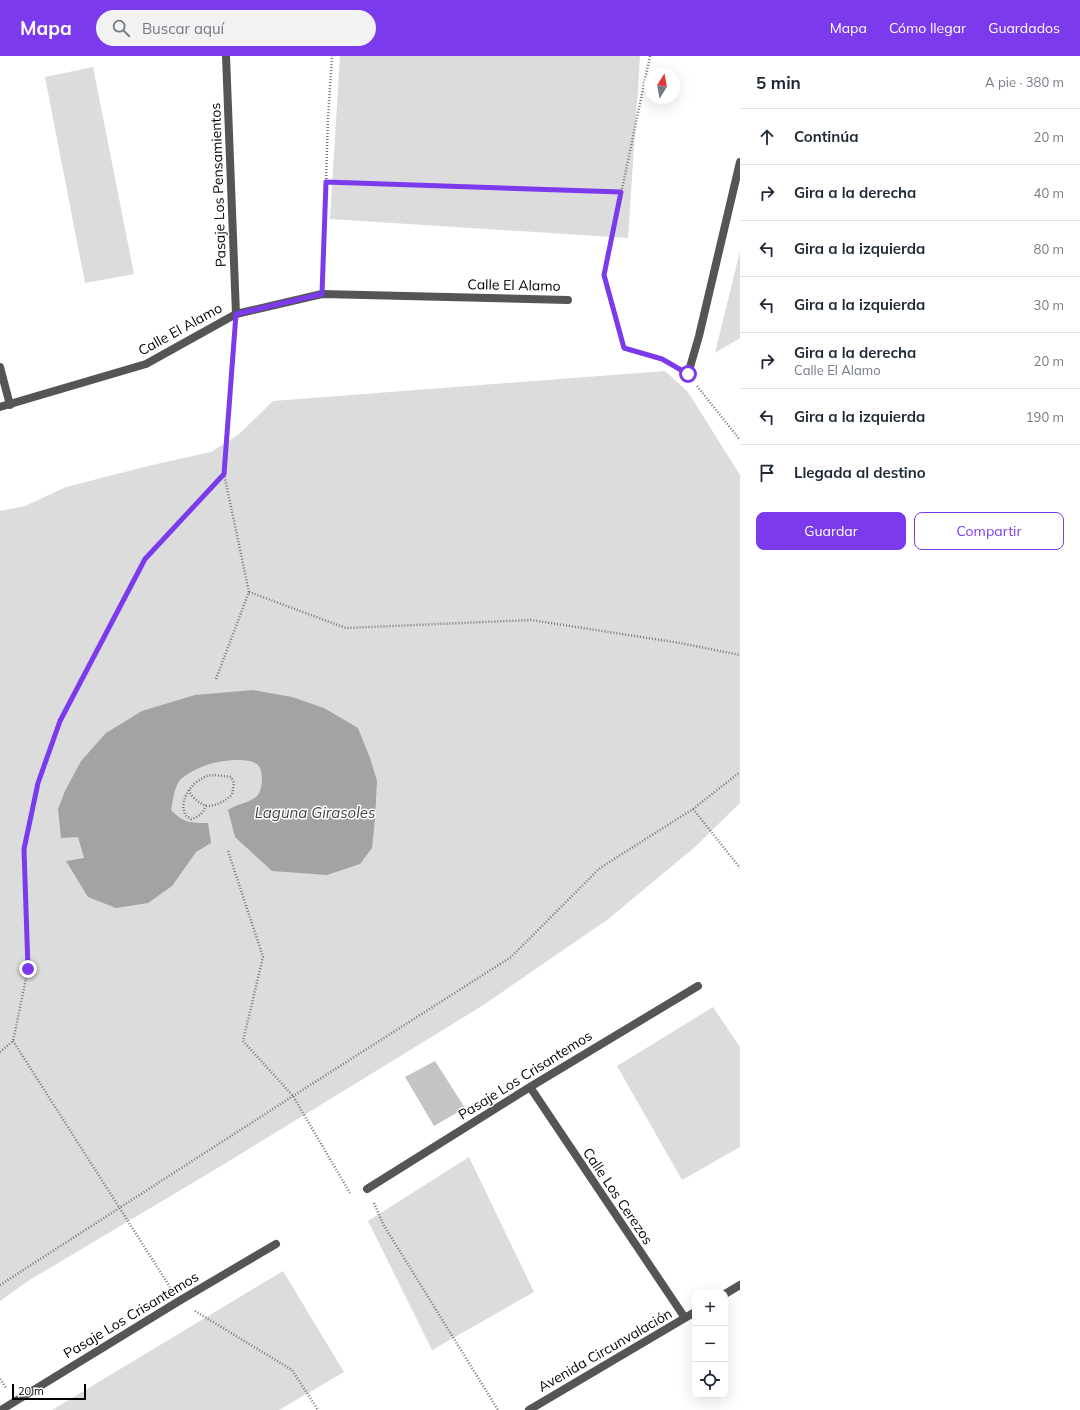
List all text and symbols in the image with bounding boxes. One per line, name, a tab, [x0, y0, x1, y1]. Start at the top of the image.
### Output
search box	[96, 10, 376, 46]
text: Mapa	[20, 16, 72, 40]
icon: search	[110, 17, 132, 39]
text: Buscar aquí	[142, 19, 224, 38]
text: Mapa	[830, 19, 867, 37]
text: Cómo llegar	[889, 19, 966, 37]
text: Guardados	[988, 19, 1060, 37]
north arrow	[644, 68, 680, 104]
text: 5 min	[756, 72, 801, 93]
text: A pie · 380 m	[985, 74, 1064, 90]
street label: Pasaje Los Pensamientos	[206, 102, 230, 267]
icon: ahead	[756, 126, 778, 148]
text: Continúa	[794, 127, 859, 146]
text: 20 m	[1034, 129, 1064, 145]
icon: right	[756, 182, 778, 204]
text: Gira a la derecha	[794, 183, 916, 202]
text: 40 m	[1034, 185, 1064, 201]
icon: left	[756, 238, 778, 260]
text: Gira a la izquierda	[794, 239, 925, 258]
text: 80 m	[1034, 241, 1064, 257]
street label: Calle El Alamo	[467, 275, 561, 295]
icon: left	[756, 294, 778, 316]
text: Gira a la izquierda	[794, 295, 925, 314]
text: 30 m	[1034, 297, 1064, 313]
street label: Calle El Alamo	[135, 299, 225, 359]
text: Gira a la derecha	[794, 343, 916, 362]
icon: right	[756, 350, 778, 372]
text: 20 m	[1034, 353, 1064, 369]
text: Calle El Alamo	[794, 362, 881, 378]
route start	[679, 365, 697, 383]
icon: left	[756, 406, 778, 428]
text: Gira a la izquierda	[794, 407, 925, 426]
text: 190 m	[1026, 409, 1064, 425]
icon: arrive	[756, 462, 778, 484]
text: Llegada al destino	[794, 463, 926, 482]
button: Guardar	[756, 512, 906, 550]
button: Compartir	[914, 512, 1064, 550]
water label: Laguna Girasoles	[255, 803, 375, 822]
route end	[19, 960, 37, 978]
street label: Pasaje Los Crisantemos	[455, 1026, 595, 1124]
street label: Calle Los Cerezos	[579, 1144, 657, 1248]
street label: Pasaje Los Crisantemos	[60, 1267, 202, 1363]
map controls	[692, 1290, 728, 1398]
button: +	[692, 1290, 728, 1326]
street label: Avenida Circunvalación	[535, 1304, 675, 1396]
button: −	[692, 1326, 728, 1362]
button: locate	[692, 1362, 728, 1398]
scale bar	[12, 1382, 86, 1401]
text: 20 m	[18, 1384, 44, 1398]

